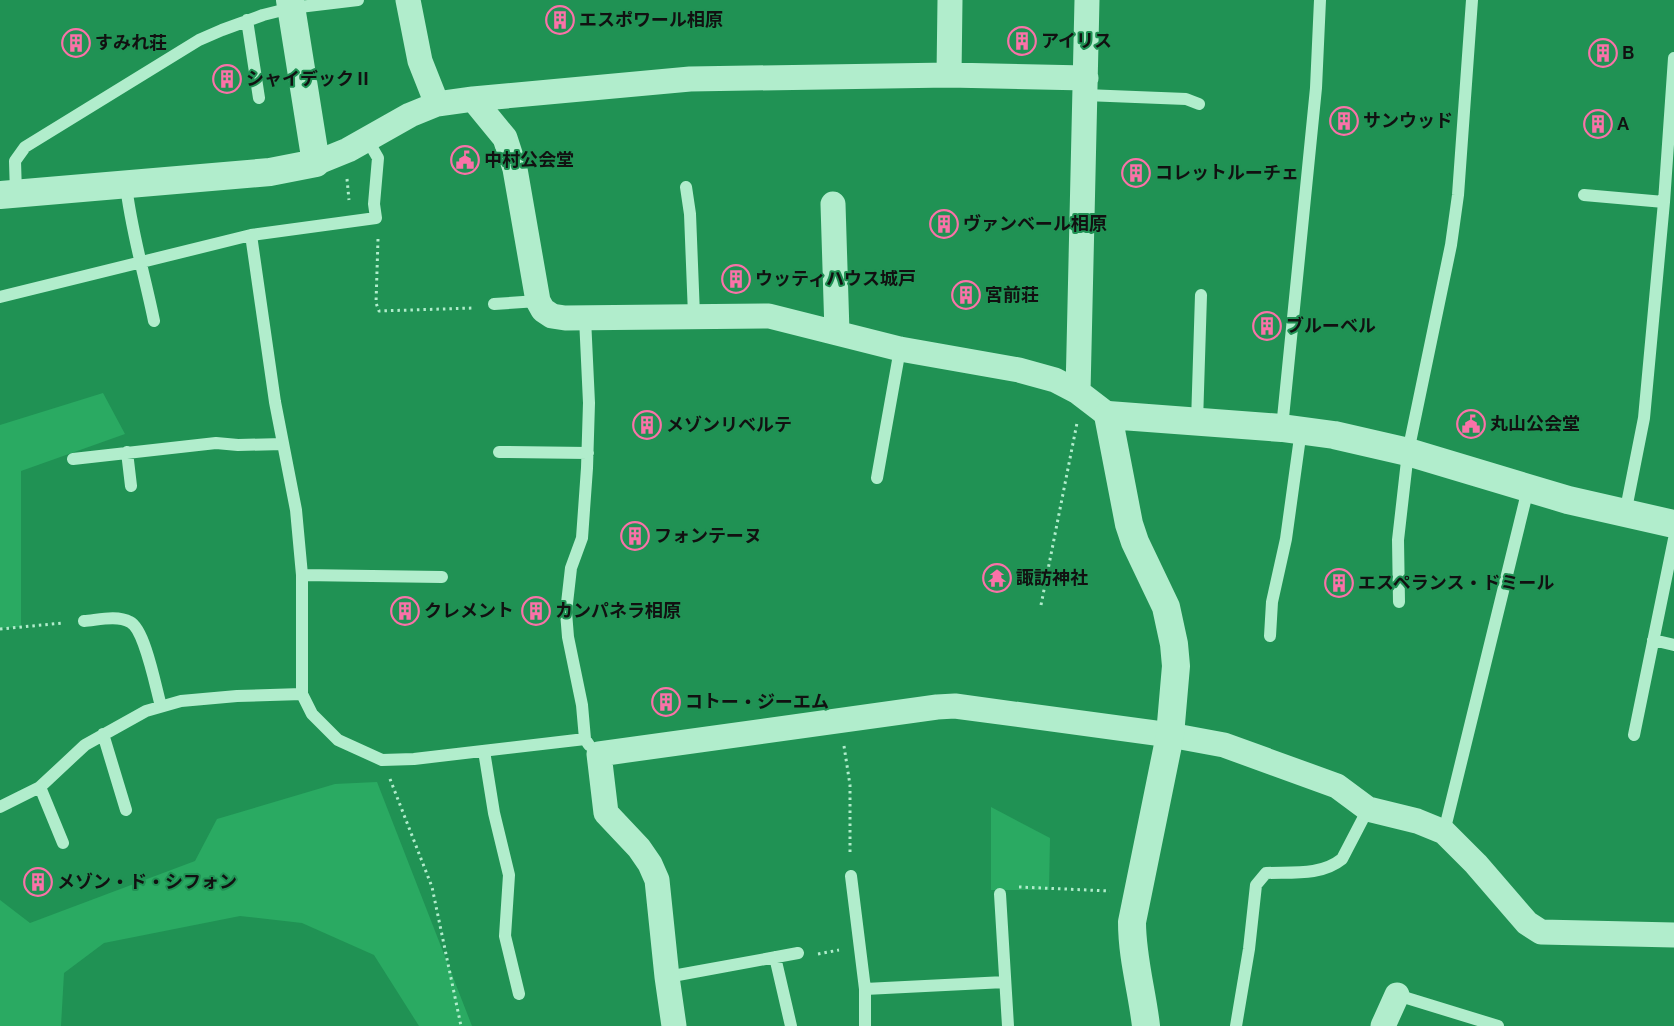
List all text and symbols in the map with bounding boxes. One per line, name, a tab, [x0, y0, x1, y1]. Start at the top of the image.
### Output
building icon: エスポワール相原	[545, 5, 575, 35]
place label: エスポワール相原	[579, 9, 723, 30]
building icon: アイリス	[1007, 26, 1037, 56]
building icon: すみれ荘	[61, 28, 91, 58]
place label: アイリス	[1041, 30, 1112, 51]
place label: すみれ荘	[95, 32, 167, 53]
building icon: B	[1588, 38, 1618, 68]
place label: B	[1622, 42, 1634, 63]
building icon: シャイデックⅡ	[212, 64, 242, 94]
place label: シャイデックⅡ	[246, 68, 372, 89]
building icon: サンウッド	[1329, 106, 1359, 136]
building icon: A	[1583, 109, 1613, 139]
place label: サンウッド	[1363, 110, 1453, 131]
place label: A	[1617, 113, 1630, 134]
public building icon: 中村公会堂	[450, 145, 480, 175]
place label: 中村公会堂	[484, 149, 574, 170]
building icon: コレットルーチェ	[1121, 158, 1151, 188]
place label: コレットルーチェ	[1155, 162, 1299, 183]
building icon: ヴァンベール相原	[929, 209, 959, 239]
place label: ヴァンベール相原	[963, 213, 1107, 234]
building icon: ウッティハウス城戸	[721, 264, 751, 294]
place label: ウッティハウス城戸	[755, 268, 916, 289]
building icon: 宮前荘	[951, 280, 981, 310]
place label: 宮前荘	[985, 284, 1039, 305]
building icon: ブルーベル	[1252, 311, 1282, 341]
place label: ブルーベル	[1286, 315, 1376, 336]
public building icon: 丸山公会堂	[1456, 409, 1486, 439]
building icon: メゾンリベルテ	[632, 410, 662, 440]
place label: 丸山公会堂	[1490, 413, 1580, 434]
place label: メゾンリベルテ	[666, 414, 792, 435]
building icon: フォンテーヌ	[620, 521, 650, 551]
place label: フォンテーヌ	[654, 525, 762, 546]
temple icon: 諏訪神社	[982, 563, 1012, 593]
place label: 諏訪神社	[1016, 567, 1088, 588]
building icon: エスペランス・ドミール	[1324, 568, 1354, 598]
place label: エスペランス・ドミール	[1358, 572, 1554, 593]
building icon: クレメント	[390, 596, 420, 626]
building icon: カンパネラ相原	[521, 596, 551, 626]
place label: クレメント	[424, 600, 514, 621]
place label: カンパネラ相原	[555, 600, 681, 621]
building icon: コトー・ジーエム	[651, 687, 681, 717]
place label: コトー・ジーエム	[685, 691, 829, 712]
building icon: メゾン・ド・シフォン	[23, 867, 53, 897]
place label: メゾン・ド・シフォン	[57, 871, 237, 892]

